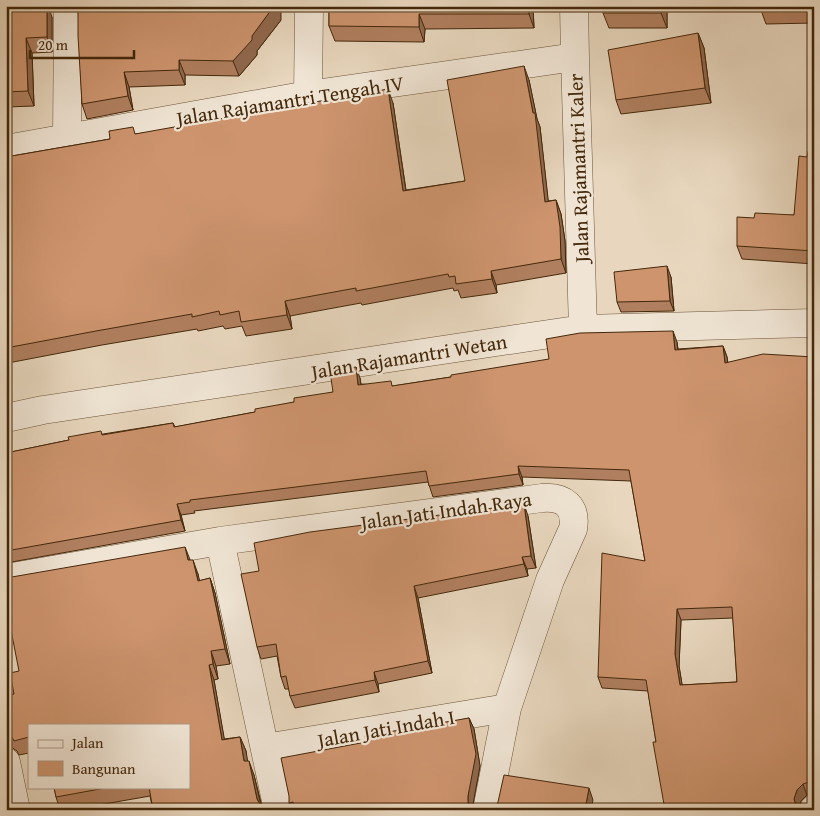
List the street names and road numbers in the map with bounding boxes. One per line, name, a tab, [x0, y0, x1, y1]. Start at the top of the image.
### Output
street label: Jalan Rajamantri Tengah IV	[171, 68, 406, 133]
street label: Jalan Rajamantri Kaler	[560, 73, 596, 266]
street label: Jalan Rajamantri Wetan	[306, 326, 509, 386]
street label: Jalan Jati Indah Raya	[356, 484, 534, 537]
street label: Jalan Jati Indah I	[312, 702, 457, 755]

